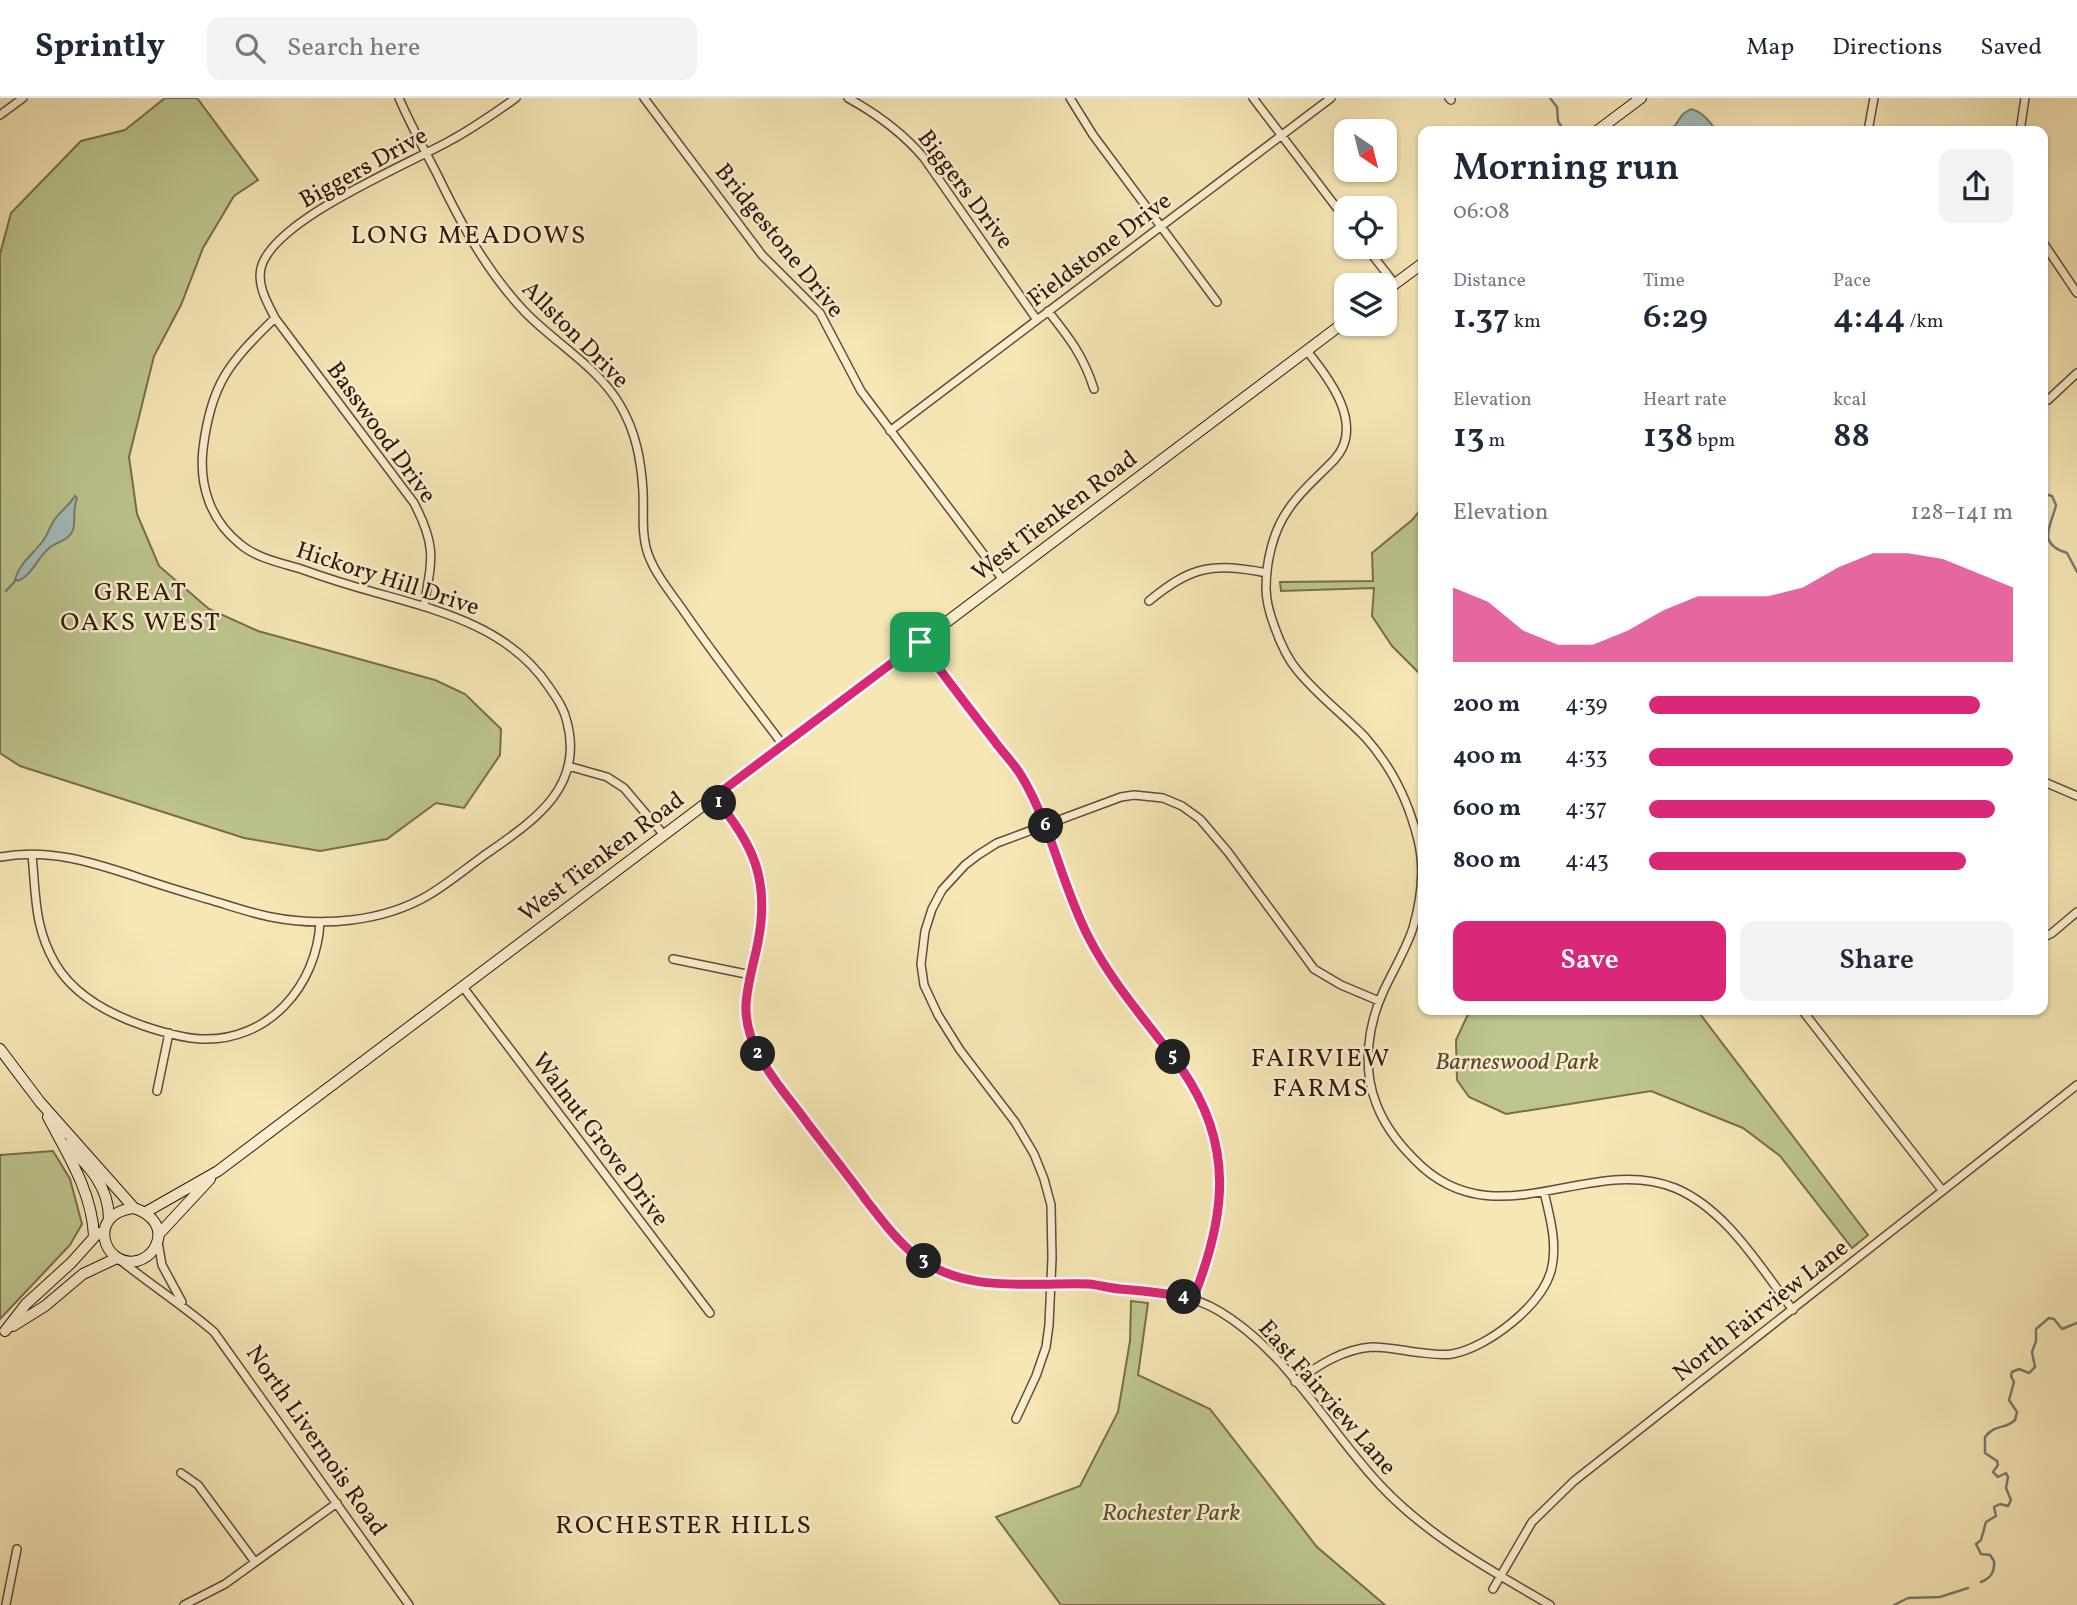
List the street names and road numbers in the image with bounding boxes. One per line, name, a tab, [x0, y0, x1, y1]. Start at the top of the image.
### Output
street label: Biggers Drive	[294, 120, 434, 218]
street label: Biggers Drive	[908, 123, 1021, 257]
street label: Bridgestone Drive	[706, 157, 851, 326]
street label: Fieldstone Drive	[1021, 185, 1179, 316]
street label: Allston Drive	[513, 274, 636, 397]
street label: Basswood Drive	[317, 355, 443, 511]
street label: West Tienken Road	[965, 443, 1145, 590]
street label: Hickory Hill Drive	[291, 534, 484, 626]
street label: West Tienken Road	[512, 784, 692, 931]
street label: Walnut Grove Drive	[523, 1046, 676, 1234]
street label: North Fairview Lane	[1666, 1232, 1856, 1391]
street label: East Fairview Lane	[1249, 1313, 1404, 1483]
street label: North Livernois Road	[237, 1339, 394, 1544]

